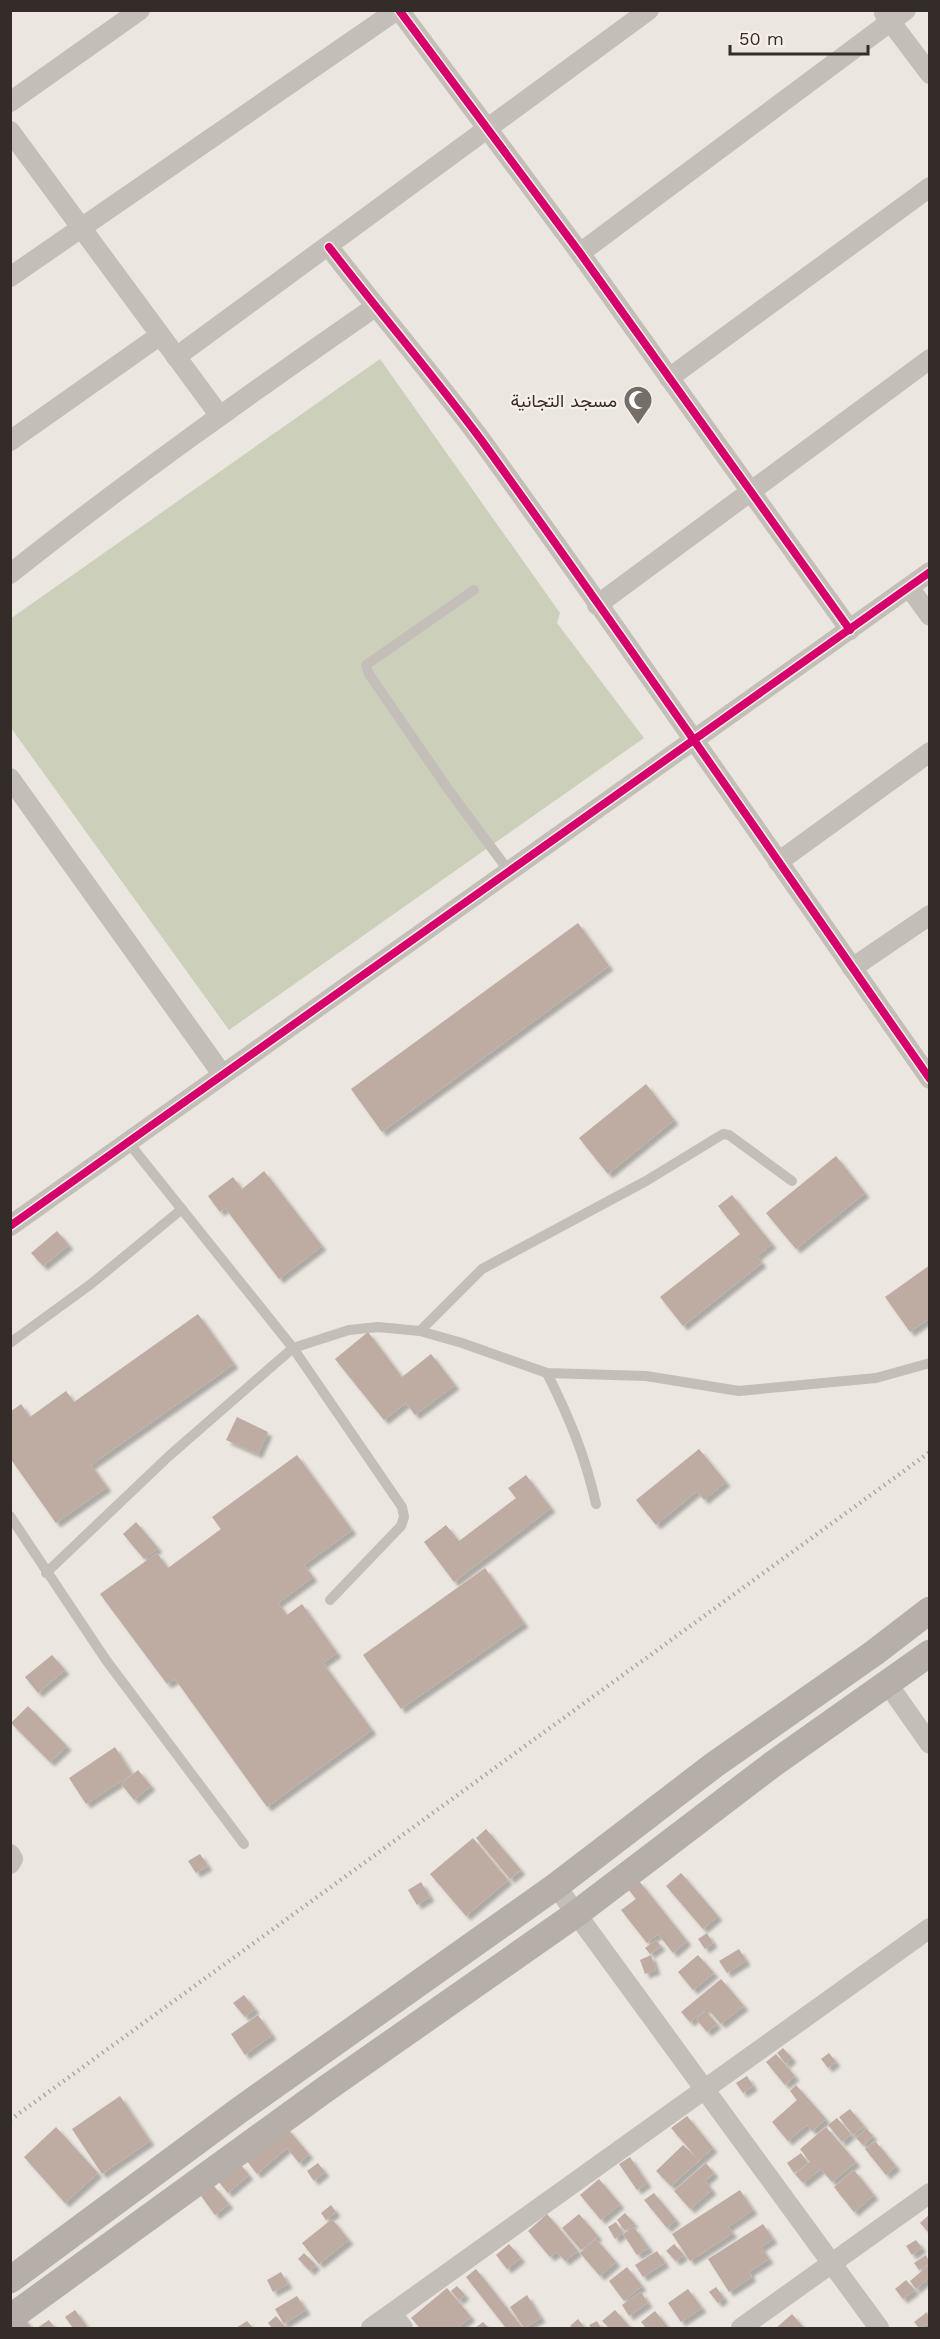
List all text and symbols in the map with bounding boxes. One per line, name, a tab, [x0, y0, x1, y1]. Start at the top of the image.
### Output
scale bar	[730, 18, 868, 56]
text: 50 m	[739, 28, 784, 49]
mosque icon: مسجد التجانية	[622, 384, 654, 426]
place label: مسجد التجانية	[510, 390, 617, 411]

